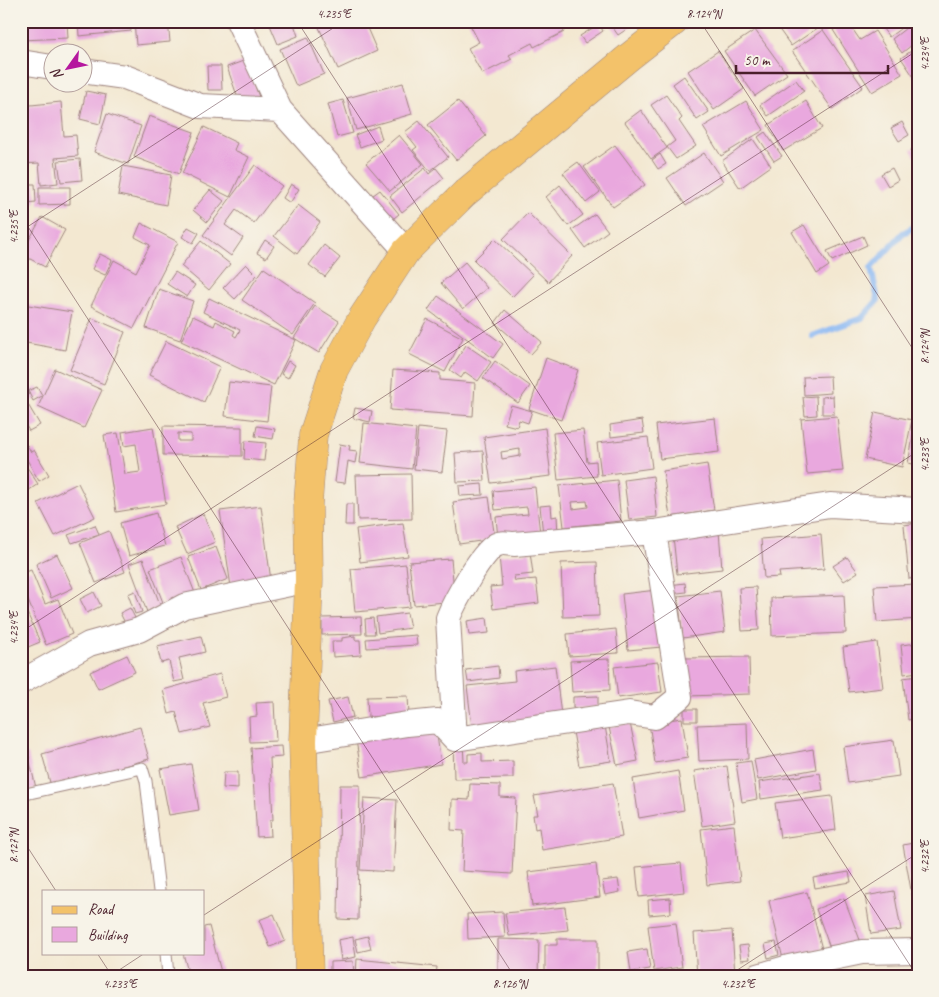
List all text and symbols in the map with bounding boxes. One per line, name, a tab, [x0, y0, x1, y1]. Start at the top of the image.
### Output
text: 4.235°E	[317, 6, 353, 22]
text: 8.124°N	[687, 6, 723, 22]
text: 4.234°E	[917, 35, 933, 71]
north arrow	[42, 42, 92, 92]
scale bar	[736, 42, 889, 74]
text: 50 m	[744, 51, 771, 70]
text: N	[47, 65, 67, 83]
text: 4.235°E	[6, 208, 22, 244]
text: 8.124°N	[917, 328, 933, 364]
text: 4.233°E	[917, 436, 933, 472]
text: 4.234°E	[6, 609, 22, 645]
text: 8.127°N	[6, 827, 22, 863]
text: 4.232°E	[917, 838, 933, 874]
legend	[42, 890, 205, 954]
text: Road	[88, 900, 115, 919]
text: Building	[88, 926, 128, 945]
text: 4.233°E	[103, 976, 139, 992]
text: 8.126°N	[493, 976, 529, 992]
text: 4.232°E	[721, 976, 757, 992]

